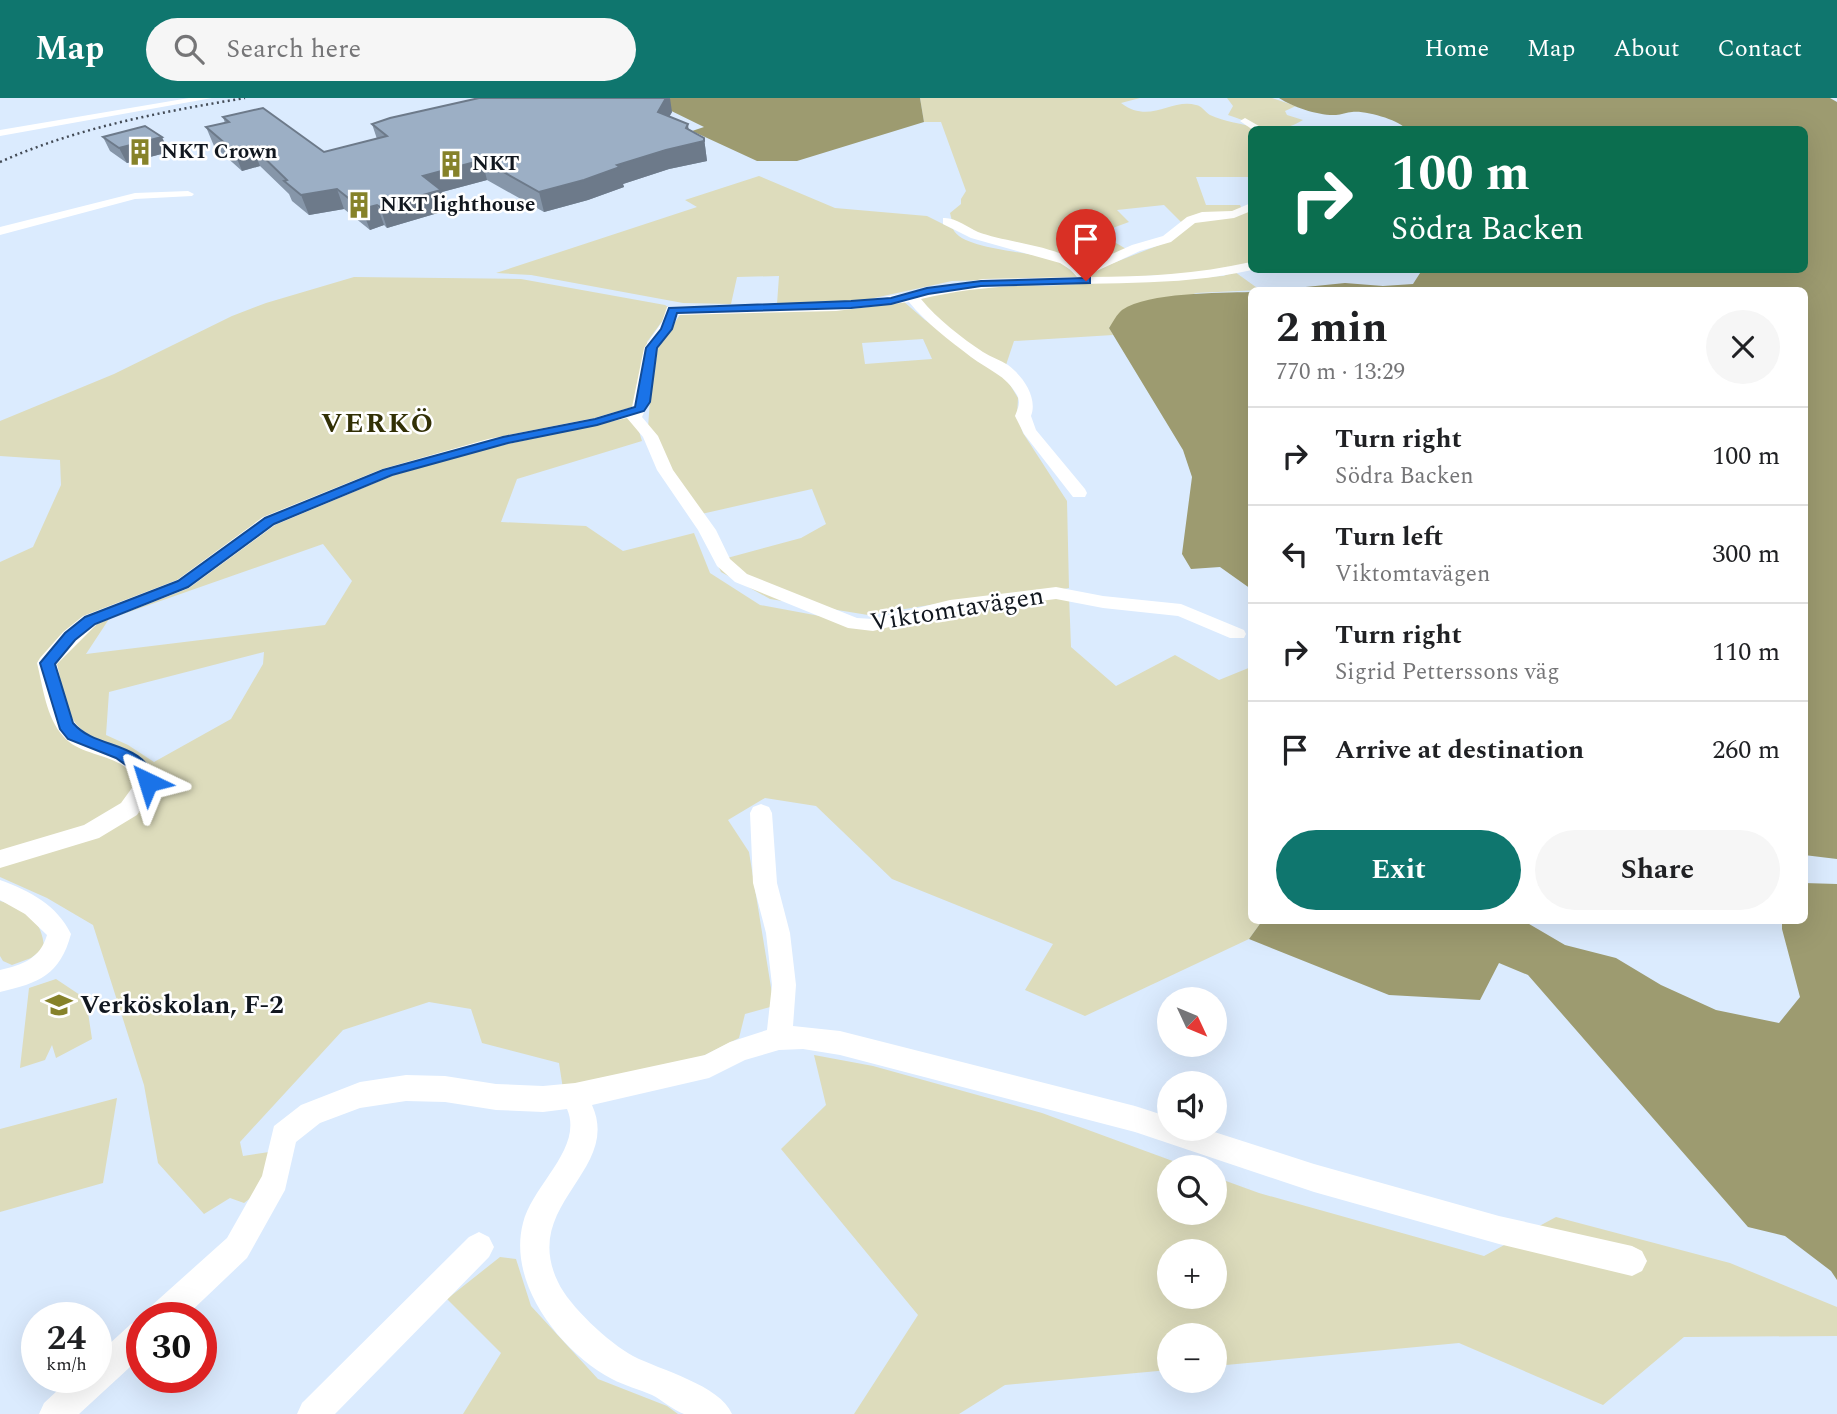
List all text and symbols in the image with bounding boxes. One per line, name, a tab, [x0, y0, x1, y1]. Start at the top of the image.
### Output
search box	[146, 18, 636, 81]
text: Map	[35, 24, 104, 74]
text: Search here	[226, 29, 361, 69]
icon: search	[170, 30, 208, 68]
text: Home	[1424, 31, 1489, 67]
text: Map	[1527, 31, 1575, 67]
text: About	[1613, 31, 1679, 67]
text: Contact	[1717, 31, 1802, 67]
place label: NKT Crown	[161, 136, 277, 168]
building icon: NKT Crown	[125, 137, 155, 167]
text: 100 m	[1391, 137, 1530, 212]
place label: NKT	[472, 148, 520, 180]
building icon: NKT	[436, 149, 466, 179]
icon: right	[1276, 154, 1367, 245]
place label: NKT lighthouse	[380, 189, 535, 221]
building icon: NKT lighthouse	[344, 190, 374, 220]
text: Södra Backen	[1391, 205, 1584, 254]
pin	[1056, 209, 1116, 281]
icon: arrive	[1067, 220, 1105, 258]
text: 2 min	[1276, 297, 1388, 360]
button: close	[1706, 310, 1780, 384]
text: 770 m · 13:29	[1276, 355, 1405, 390]
district label: VERKÖ	[321, 402, 435, 445]
text: Turn right	[1335, 419, 1462, 459]
text: 100 m	[1712, 436, 1780, 476]
icon: right	[1276, 437, 1314, 475]
text: Södra Backen	[1335, 459, 1474, 494]
text: Turn left	[1335, 517, 1443, 557]
text: 300 m	[1712, 534, 1780, 574]
icon: left	[1276, 535, 1314, 573]
text: Viktomtavägen	[1335, 557, 1490, 592]
street label: Viktomtavägen	[867, 576, 1047, 642]
text: Turn right	[1335, 615, 1462, 655]
text: 110 m	[1712, 632, 1780, 672]
icon: right	[1276, 633, 1314, 671]
text: Sigrid Petterssons väg	[1335, 655, 1559, 690]
text: Arrive at destination	[1335, 730, 1584, 770]
text: 260 m	[1712, 730, 1780, 770]
icon: arrive	[1276, 731, 1314, 769]
position arrow	[111, 745, 185, 819]
button: Exit	[1276, 830, 1521, 910]
button: Share	[1535, 830, 1780, 910]
place label: Verköskolan, F-2	[80, 985, 284, 1025]
north arrow	[1157, 987, 1227, 1057]
map controls	[1157, 987, 1227, 1393]
school or university icon: Verköskolan, F-2	[44, 990, 74, 1020]
button: sound	[1157, 1071, 1227, 1141]
button: search	[1157, 1155, 1227, 1225]
button: +	[1157, 1239, 1227, 1309]
speed limit sign: 30	[126, 1302, 217, 1393]
text: 24	[47, 1312, 86, 1365]
button: −	[1157, 1323, 1227, 1393]
text: km/h	[46, 1351, 87, 1378]

